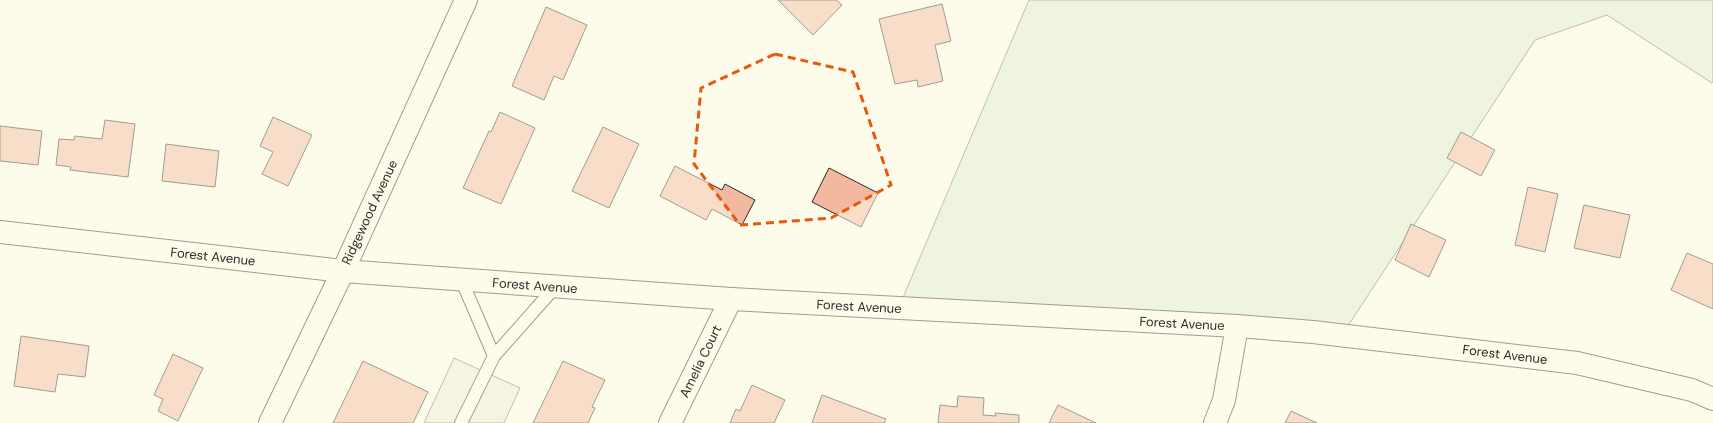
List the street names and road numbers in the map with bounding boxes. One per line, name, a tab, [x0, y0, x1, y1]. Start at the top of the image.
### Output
street label: Ridgewood Avenue	[338, 157, 401, 267]
street label: Forest Avenue	[170, 244, 256, 269]
street label: Forest Avenue	[492, 274, 578, 297]
street label: Forest Avenue	[816, 296, 902, 317]
street label: Forest Avenue	[1139, 313, 1225, 334]
street label: Amelia Court	[676, 322, 725, 400]
street label: Forest Avenue	[1462, 341, 1548, 368]

